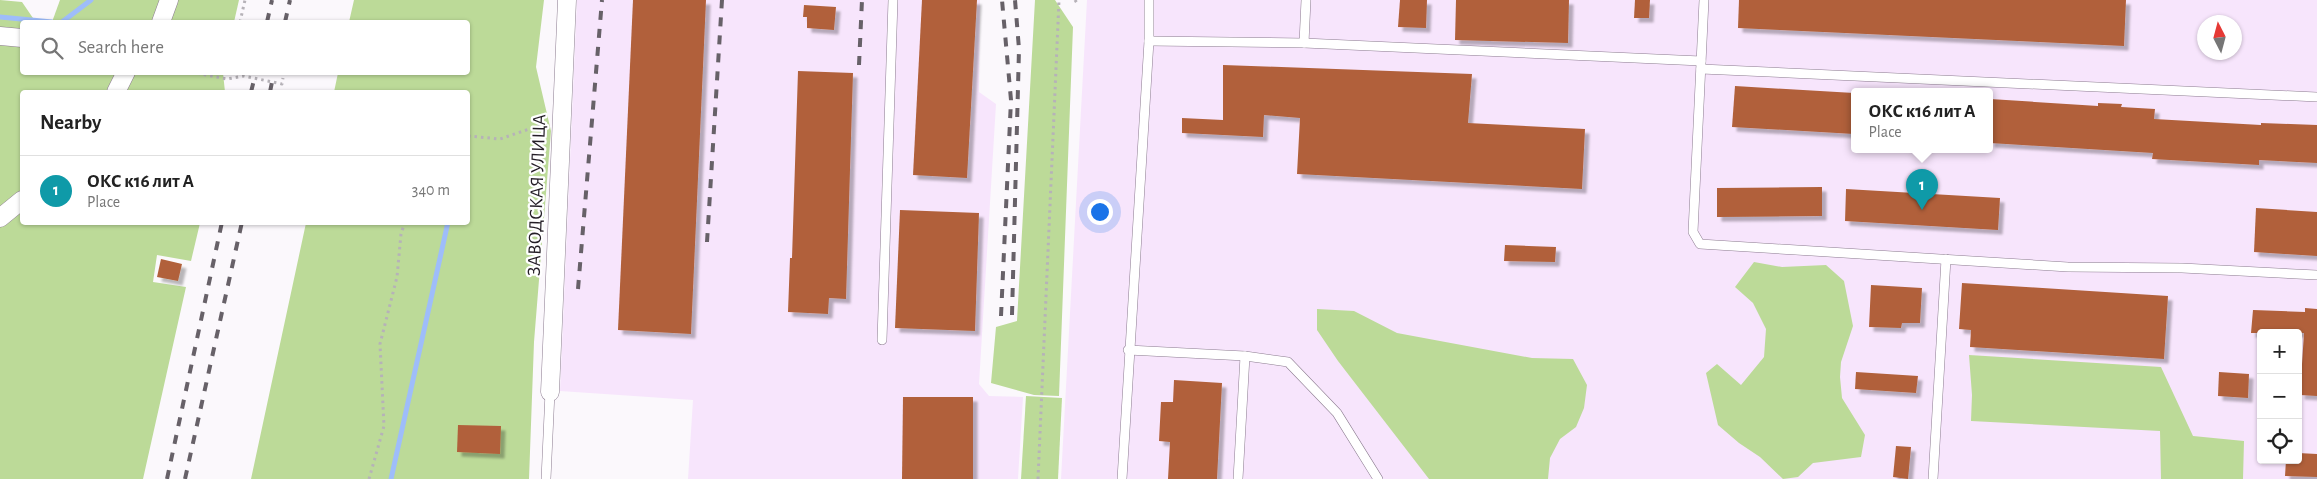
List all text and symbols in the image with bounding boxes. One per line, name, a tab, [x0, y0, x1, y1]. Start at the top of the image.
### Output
north arrow	[2197, 15, 2242, 60]
search box	[20, 20, 470, 75]
icon: search	[38, 34, 66, 62]
text: Search here	[78, 38, 164, 57]
popup	[1851, 88, 1993, 153]
text: ОКС к16 лит А	[1869, 102, 1976, 121]
text: Nearby	[40, 112, 101, 133]
street label: ЗАВОДСКАЯ УЛИЦА	[525, 114, 549, 276]
text: Place	[1869, 124, 1902, 140]
pin: 1	[1906, 169, 1938, 210]
text: ОКС к16 лит А	[87, 172, 194, 191]
text: 1	[53, 182, 59, 198]
text: 340 m	[412, 182, 450, 198]
text: Place	[87, 194, 120, 210]
your location	[1087, 199, 1113, 225]
map controls	[2257, 329, 2302, 464]
button: +	[2257, 329, 2302, 374]
button: −	[2257, 374, 2302, 419]
button: locate	[2257, 419, 2302, 464]

